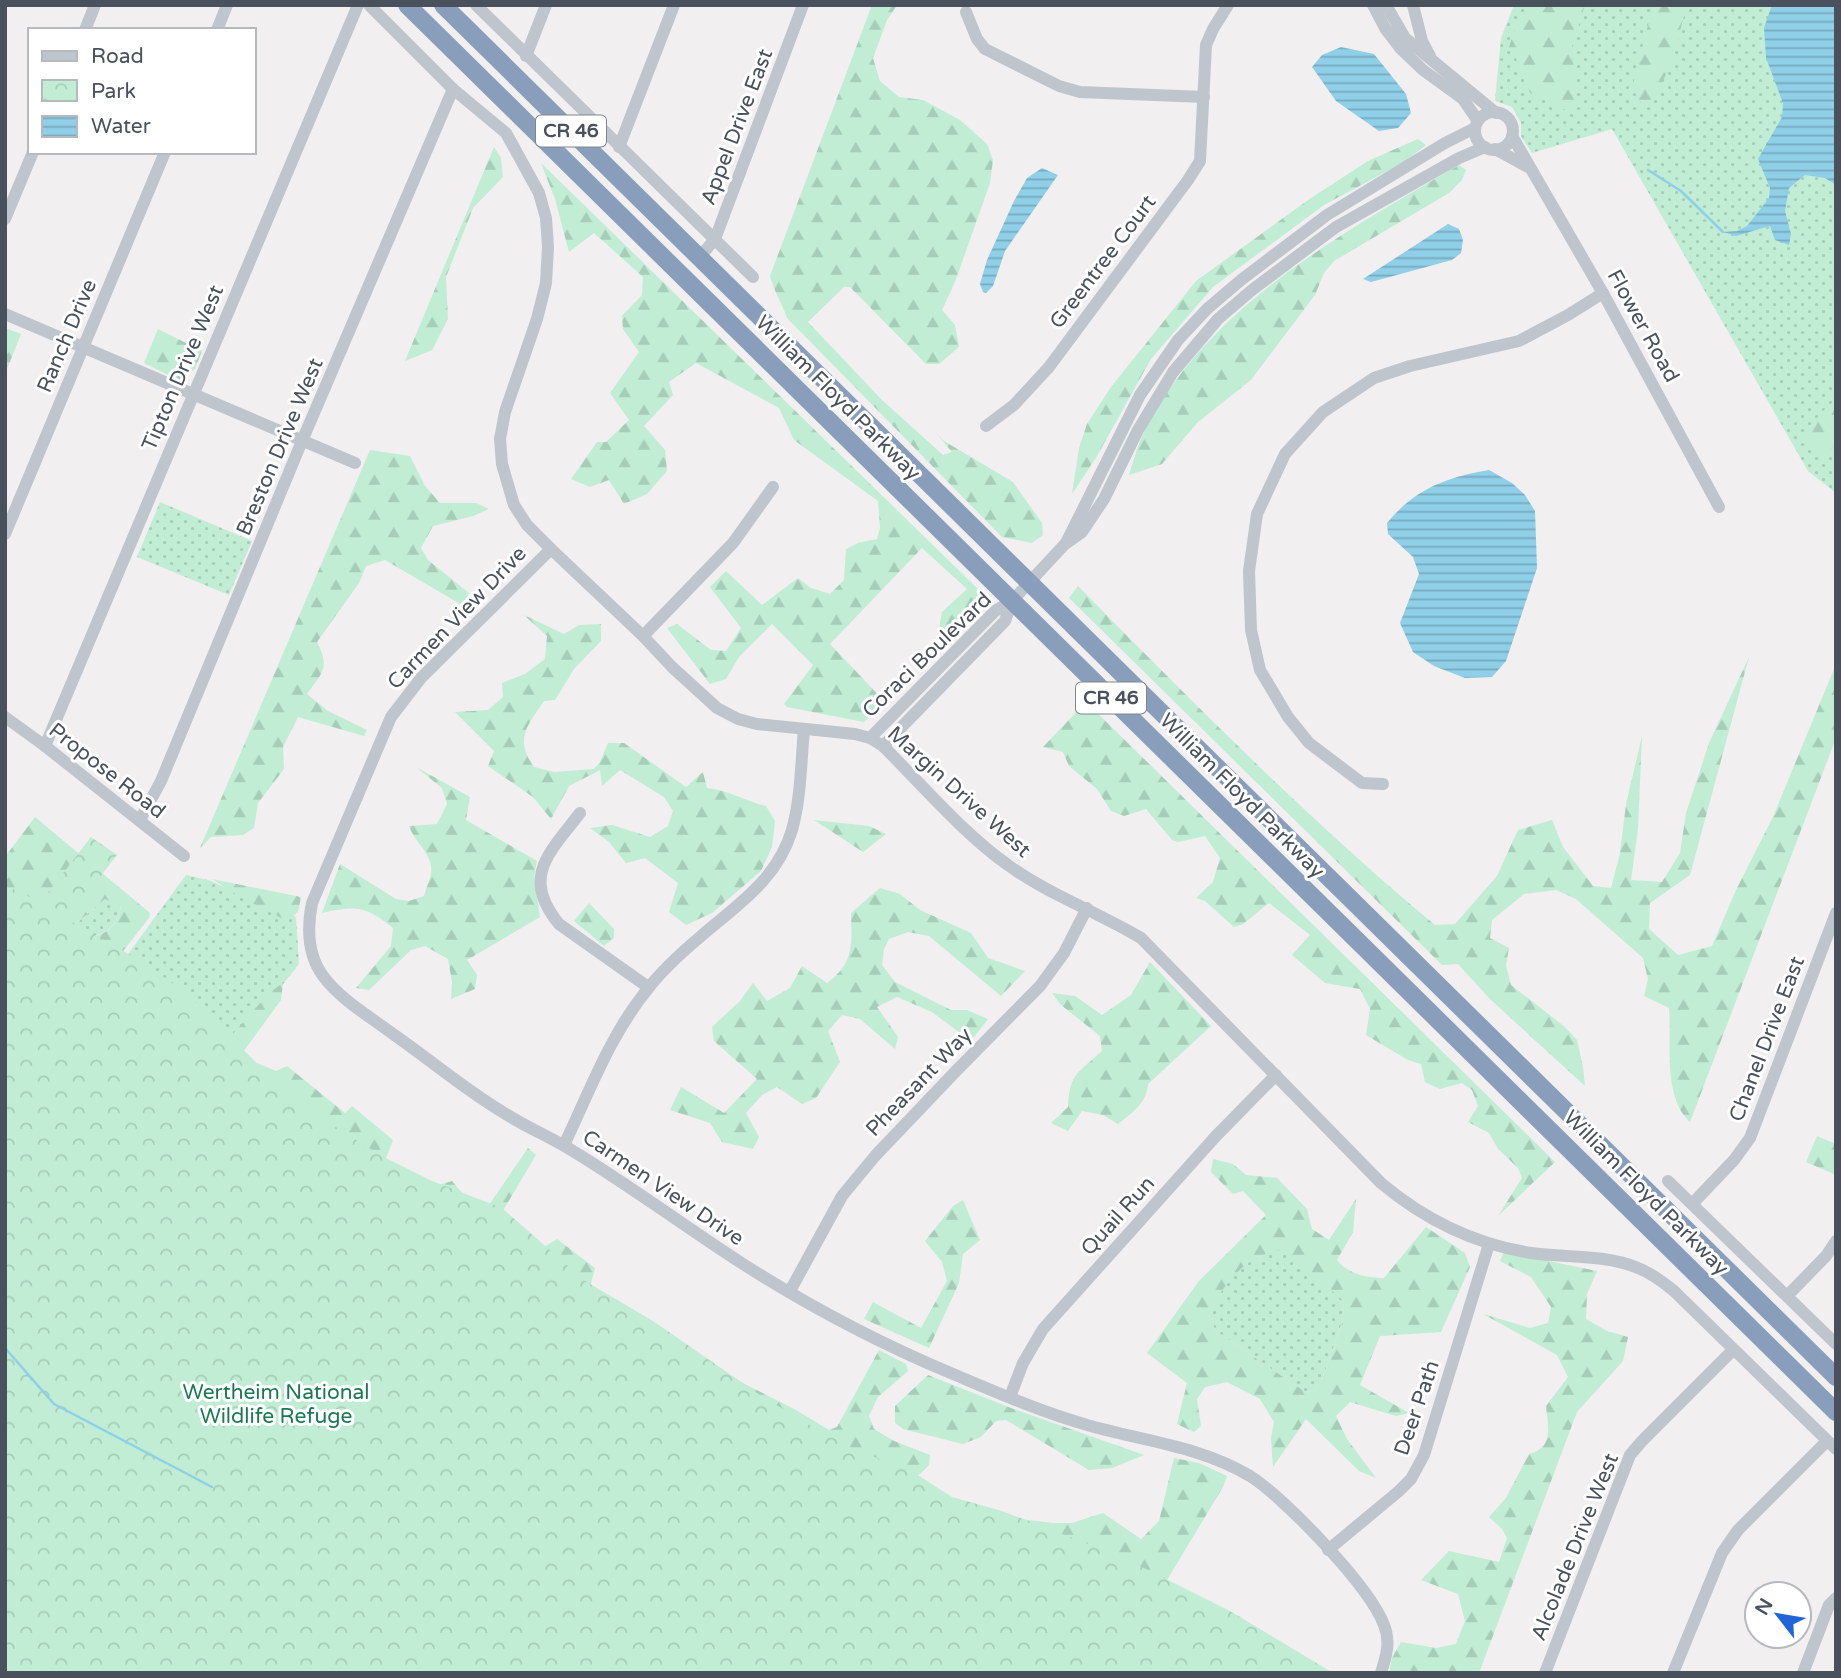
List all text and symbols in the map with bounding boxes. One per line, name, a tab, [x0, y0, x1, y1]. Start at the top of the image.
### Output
legend	[28, 28, 256, 154]
text: Road	[91, 44, 144, 69]
street label: Appel Drive East	[696, 46, 778, 208]
text: Park	[91, 79, 136, 104]
text: Water	[91, 114, 151, 139]
road number: CR 46	[536, 116, 606, 146]
street label: Greentree Court	[1045, 190, 1161, 334]
street label: Flower Road	[1602, 265, 1684, 387]
street label: Ranch Drive	[32, 275, 102, 396]
street label: Tipton Drive West	[137, 282, 229, 454]
street label: William Floyd Parkway	[750, 310, 926, 486]
street label: Breston Drive West	[231, 355, 329, 539]
street label: Carmen View Drive	[382, 541, 532, 695]
street label: Coraci Boulevard	[857, 587, 997, 723]
road number: CR 46	[1076, 682, 1146, 713]
street label: William Floyd Parkway	[1154, 708, 1330, 884]
street label: Propose Road	[44, 718, 170, 824]
street label: Margin Drive West	[882, 721, 1036, 863]
street label: Chanel Drive East	[1724, 953, 1810, 1125]
street label: Pheasant Way	[861, 1022, 977, 1142]
street label: William Floyd Parkway	[1558, 1105, 1734, 1281]
street label: Carmen View Drive	[578, 1125, 748, 1251]
street label: Quail Run	[1076, 1171, 1160, 1261]
street label: Deer Path	[1389, 1357, 1445, 1459]
park label: Wertheim National Wildlife Refuge	[182, 1380, 370, 1429]
street label: Alcolade Drive West	[1526, 1450, 1624, 1644]
north arrow	[1743, 1580, 1813, 1650]
text: N	[1751, 1595, 1778, 1619]

